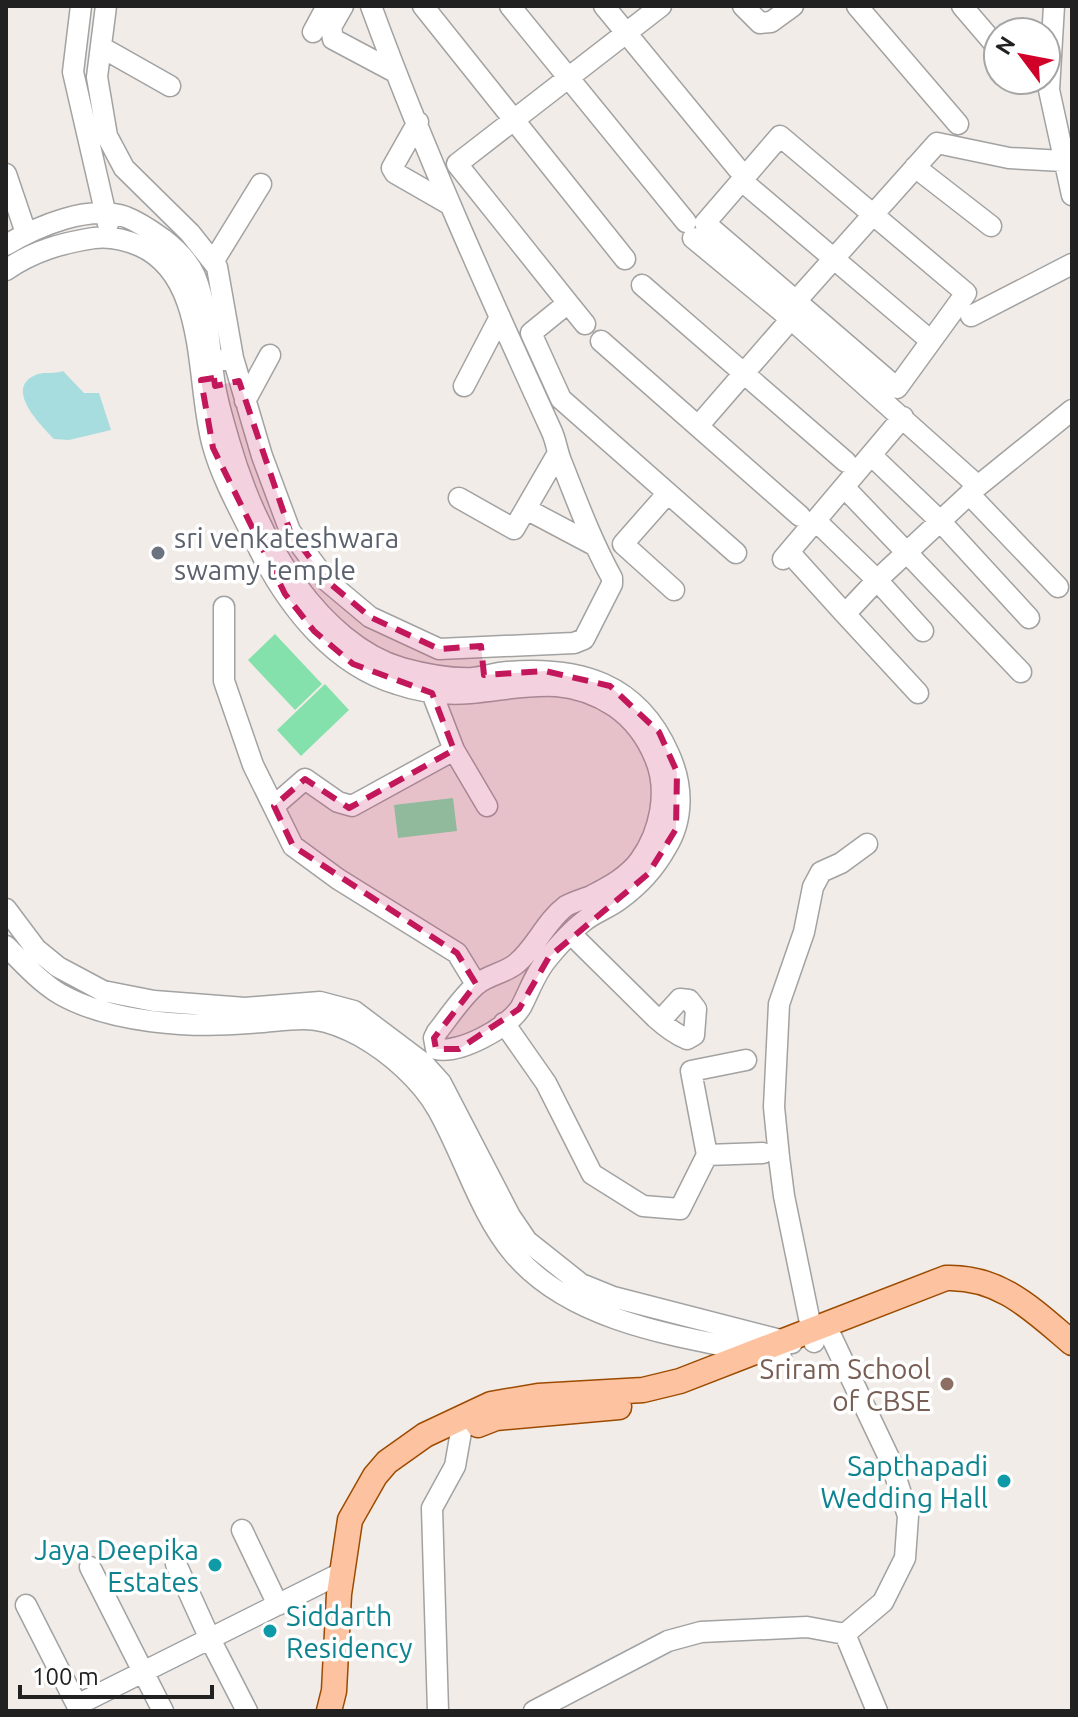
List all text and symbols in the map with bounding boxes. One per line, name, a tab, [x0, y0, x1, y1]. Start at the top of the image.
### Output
north arrow	[982, 16, 1062, 96]
text: N	[990, 32, 1020, 59]
place label: sri venkateshwara swamy temple	[174, 522, 399, 585]
marker: sri venkateshwara swamy temple	[149, 544, 167, 562]
place label: Sriram School of CBSE	[760, 1353, 931, 1416]
marker: Sriram School of CBSE	[938, 1375, 956, 1393]
place label: Sapthapadi Wedding Hall	[820, 1450, 988, 1513]
marker: Sapthapadi Wedding Hall	[995, 1472, 1013, 1490]
place label: Jaya Deepika Estates	[34, 1534, 199, 1597]
marker: Jaya Deepika Estates	[206, 1556, 224, 1574]
place label: Siddarth Residency	[286, 1600, 412, 1663]
marker: Siddarth Residency	[261, 1622, 279, 1640]
scale bar	[20, 1649, 212, 1699]
text: 100 m	[32, 1663, 99, 1690]

